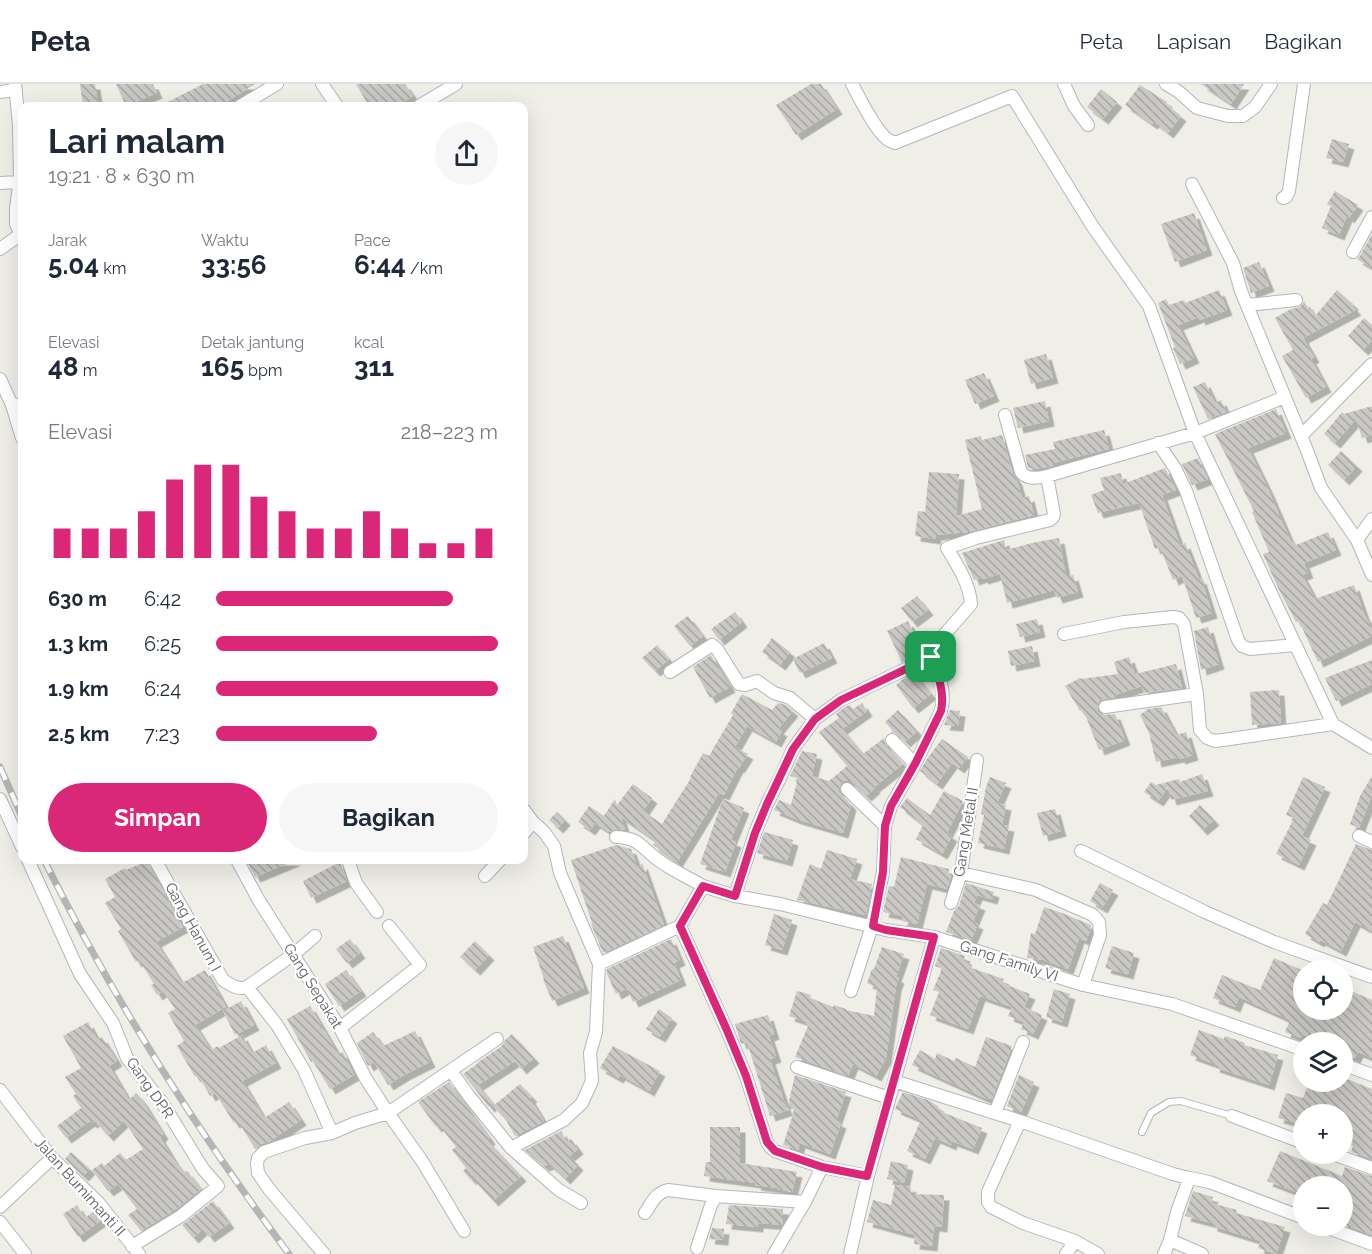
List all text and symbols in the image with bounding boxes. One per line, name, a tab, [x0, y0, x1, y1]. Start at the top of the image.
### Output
text: Peta	[30, 25, 91, 58]
text: Peta	[1080, 29, 1123, 54]
text: Lapisan	[1156, 29, 1231, 54]
text: Bagikan	[1264, 29, 1342, 54]
text: Lari malam	[48, 122, 225, 161]
button: share	[435, 122, 498, 185]
text: 19:21 · 8 × 630 m	[48, 164, 195, 188]
text: Jarak	[48, 231, 87, 250]
text: Waktu	[201, 231, 249, 250]
text: Pace	[354, 231, 391, 250]
text: 5.04	[48, 250, 99, 280]
text: 33:56	[201, 250, 267, 280]
text: 6:44	[354, 250, 406, 280]
text: km	[99, 259, 126, 278]
text: /km	[406, 259, 443, 278]
text: Elevasi	[48, 333, 100, 352]
text: Detak jantung	[201, 333, 304, 352]
text: kcal	[354, 333, 384, 352]
text: 48	[48, 352, 79, 382]
text: 165	[201, 352, 244, 382]
text: 311	[354, 352, 394, 382]
text: m	[79, 361, 97, 380]
text: bpm	[244, 361, 283, 380]
text: Elevasi	[48, 420, 112, 444]
text: 218–223 m	[401, 420, 498, 444]
text: 630 m	[48, 587, 107, 611]
text: 6:42	[144, 587, 181, 611]
pin	[905, 631, 956, 682]
text: 1.3 km	[48, 632, 108, 656]
text: 6:25	[144, 632, 181, 656]
icon: arrive	[914, 640, 947, 673]
text: 1.9 km	[48, 677, 109, 701]
text: 6:24	[144, 677, 181, 701]
text: 2.5 km	[48, 722, 109, 746]
text: 7:23	[144, 722, 180, 746]
button: Simpan	[48, 783, 267, 852]
button: Bagikan	[279, 783, 498, 852]
street label: Gang Metal II	[950, 786, 982, 878]
street label: Gang Hanum I	[161, 879, 225, 975]
street label: Gang Family VI	[957, 937, 1061, 985]
street label: Gang Sepakat	[280, 940, 346, 1032]
map controls	[1293, 960, 1353, 1236]
button: locate	[1293, 960, 1353, 1020]
button: layers	[1293, 1032, 1353, 1092]
street label: Gang DPR	[122, 1054, 178, 1122]
button: +	[1293, 1104, 1353, 1164]
street label: Jalan Bumimanti II	[31, 1134, 129, 1240]
button: −	[1293, 1176, 1353, 1236]

